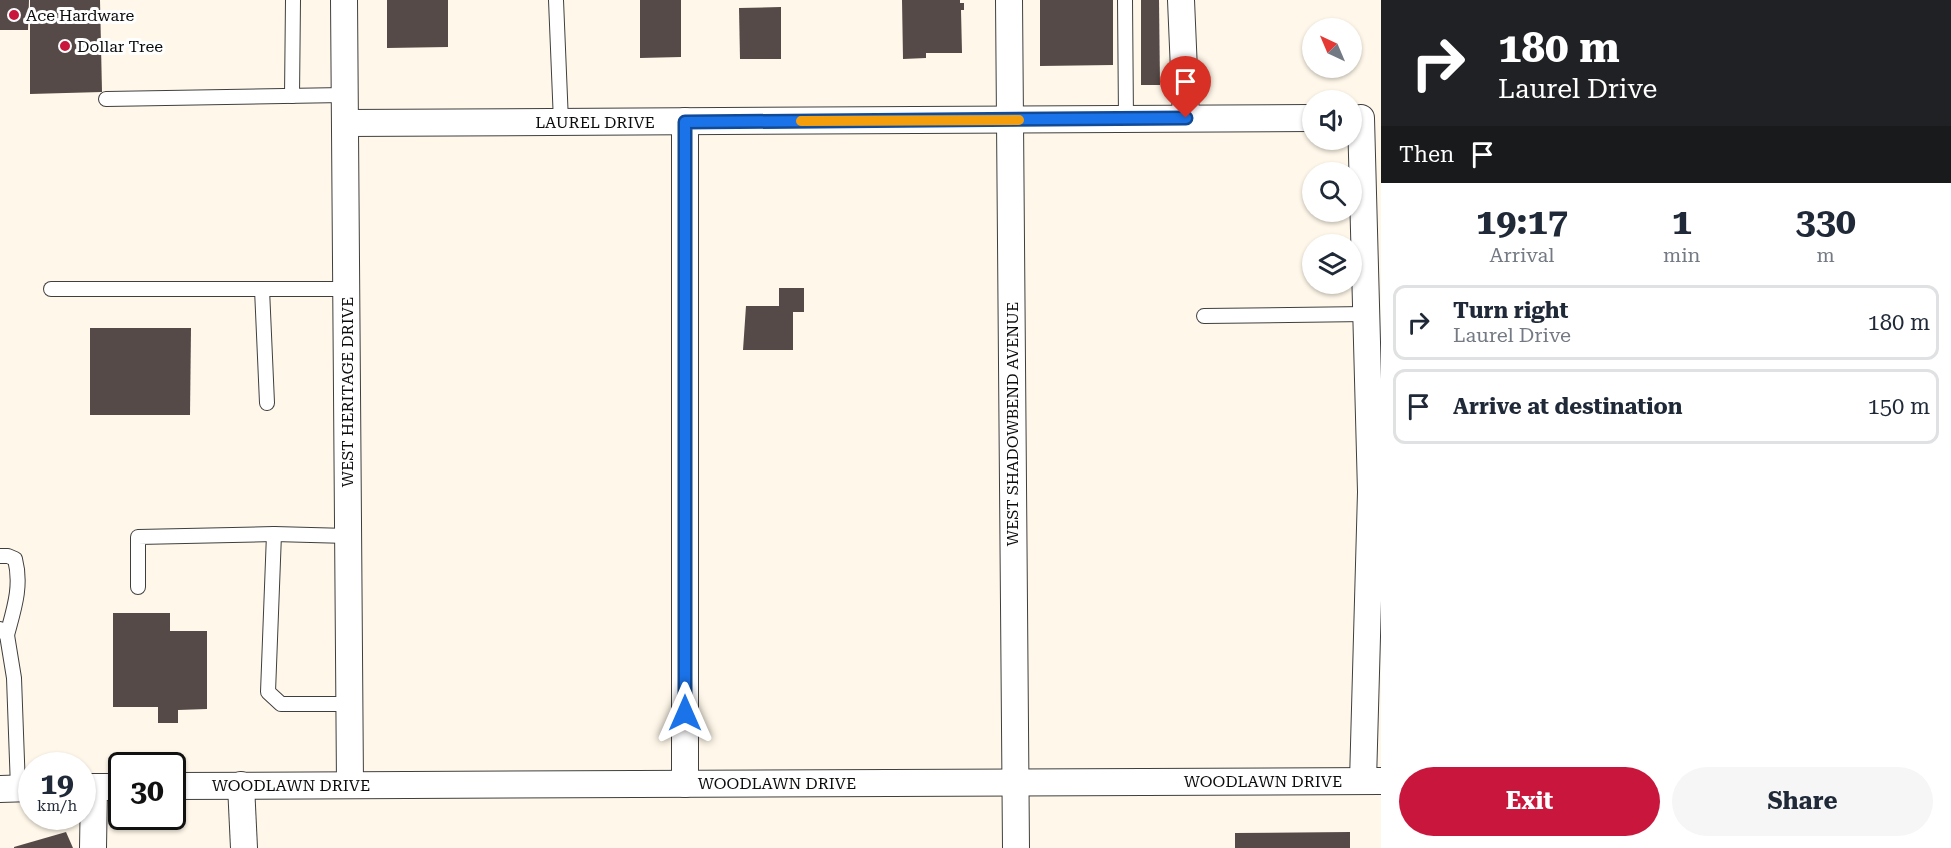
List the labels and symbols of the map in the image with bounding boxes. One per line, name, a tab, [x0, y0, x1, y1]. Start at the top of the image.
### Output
place label: Ace Hardware	[26, 6, 135, 25]
marker: Ace Hardware	[7, 8, 21, 22]
north arrow	[1302, 18, 1362, 78]
place label: Dollar Tree	[77, 37, 163, 56]
marker: Dollar Tree	[58, 39, 72, 53]
pin	[1160, 56, 1211, 118]
street label: LAUREL DRIVE	[535, 113, 655, 132]
street label: WEST HERITAGE DRIVE	[338, 297, 357, 487]
street label: WEST SHADOWBEND AVENUE	[1003, 302, 1022, 546]
position arrow	[653, 681, 717, 745]
speed limit sign: 30	[108, 752, 186, 830]
street label: WOODLAWN DRIVE	[1184, 772, 1342, 791]
street label: WOODLAWN DRIVE	[698, 774, 856, 793]
street label: WOODLAWN DRIVE	[212, 776, 370, 795]

